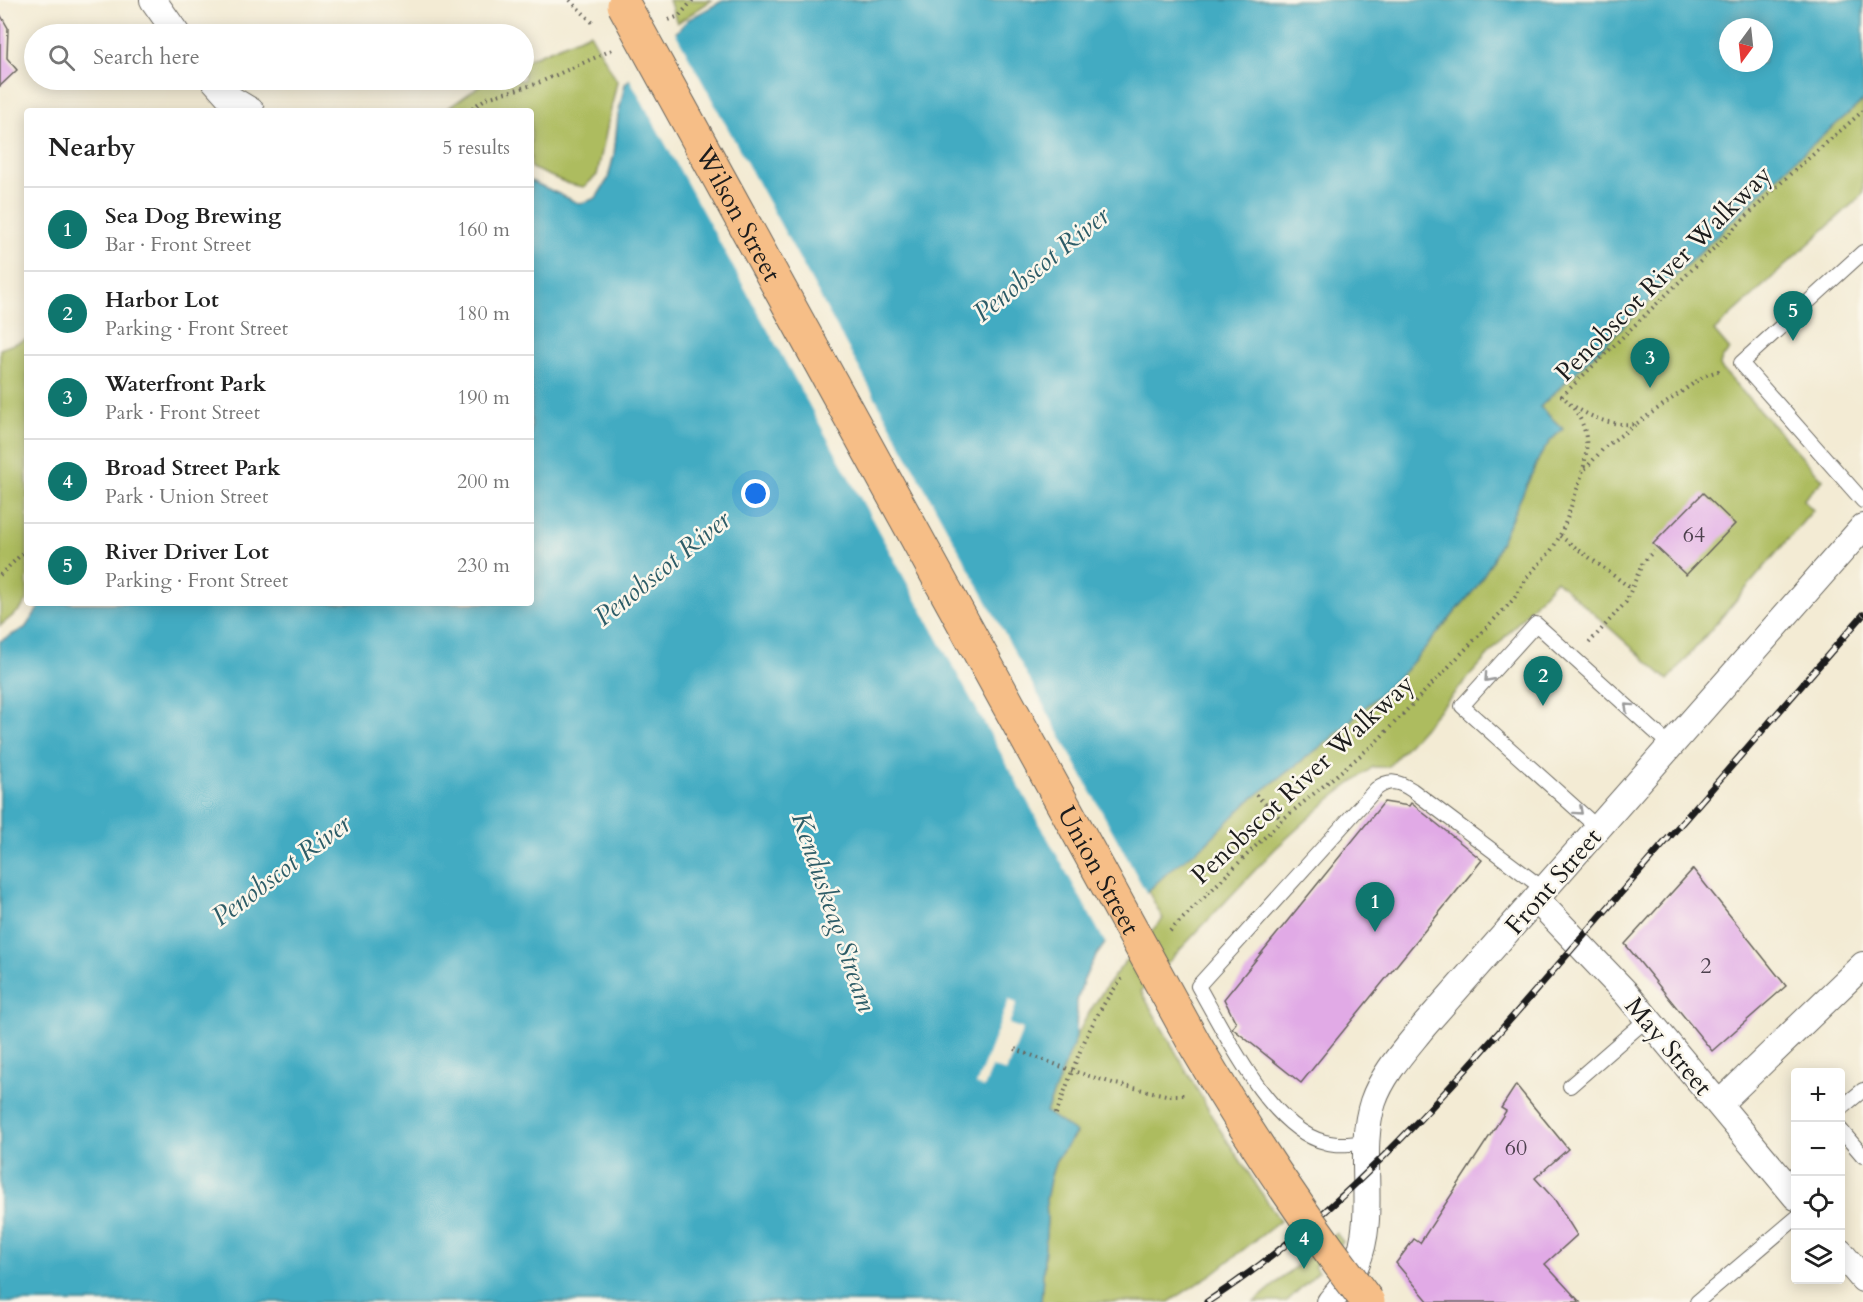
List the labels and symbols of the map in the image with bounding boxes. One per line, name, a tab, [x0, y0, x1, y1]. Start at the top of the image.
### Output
north arrow	[1719, 18, 1773, 72]
street label: Wilson Street	[686, 139, 790, 288]
street label: Penobscot River Walkway	[1547, 157, 1779, 389]
water label: Penobscot River	[965, 197, 1118, 331]
pin: 5	[1774, 292, 1812, 341]
pin: 3	[1630, 338, 1670, 388]
your location	[741, 479, 770, 508]
water label: Penobscot River	[586, 501, 739, 635]
house number: 64	[1683, 520, 1705, 550]
pin: 2	[1524, 656, 1562, 706]
street label: Penobscot River Walkway	[1183, 667, 1422, 892]
one-way arrow	[1484, 671, 1495, 681]
one-way arrow	[1624, 703, 1635, 714]
street label: Union Street	[1049, 800, 1148, 941]
one-way arrow	[1572, 804, 1583, 815]
water label: Penobscot River	[204, 805, 360, 935]
water label: Kenduskeag Stream	[782, 807, 885, 1018]
street label: Front Street	[1497, 820, 1610, 942]
pin: 1	[1356, 882, 1394, 932]
house number: 2	[1700, 951, 1712, 981]
street label: May Street	[1617, 989, 1720, 1103]
house number: 60	[1505, 1133, 1527, 1163]
pin: 4	[1284, 1220, 1324, 1269]

